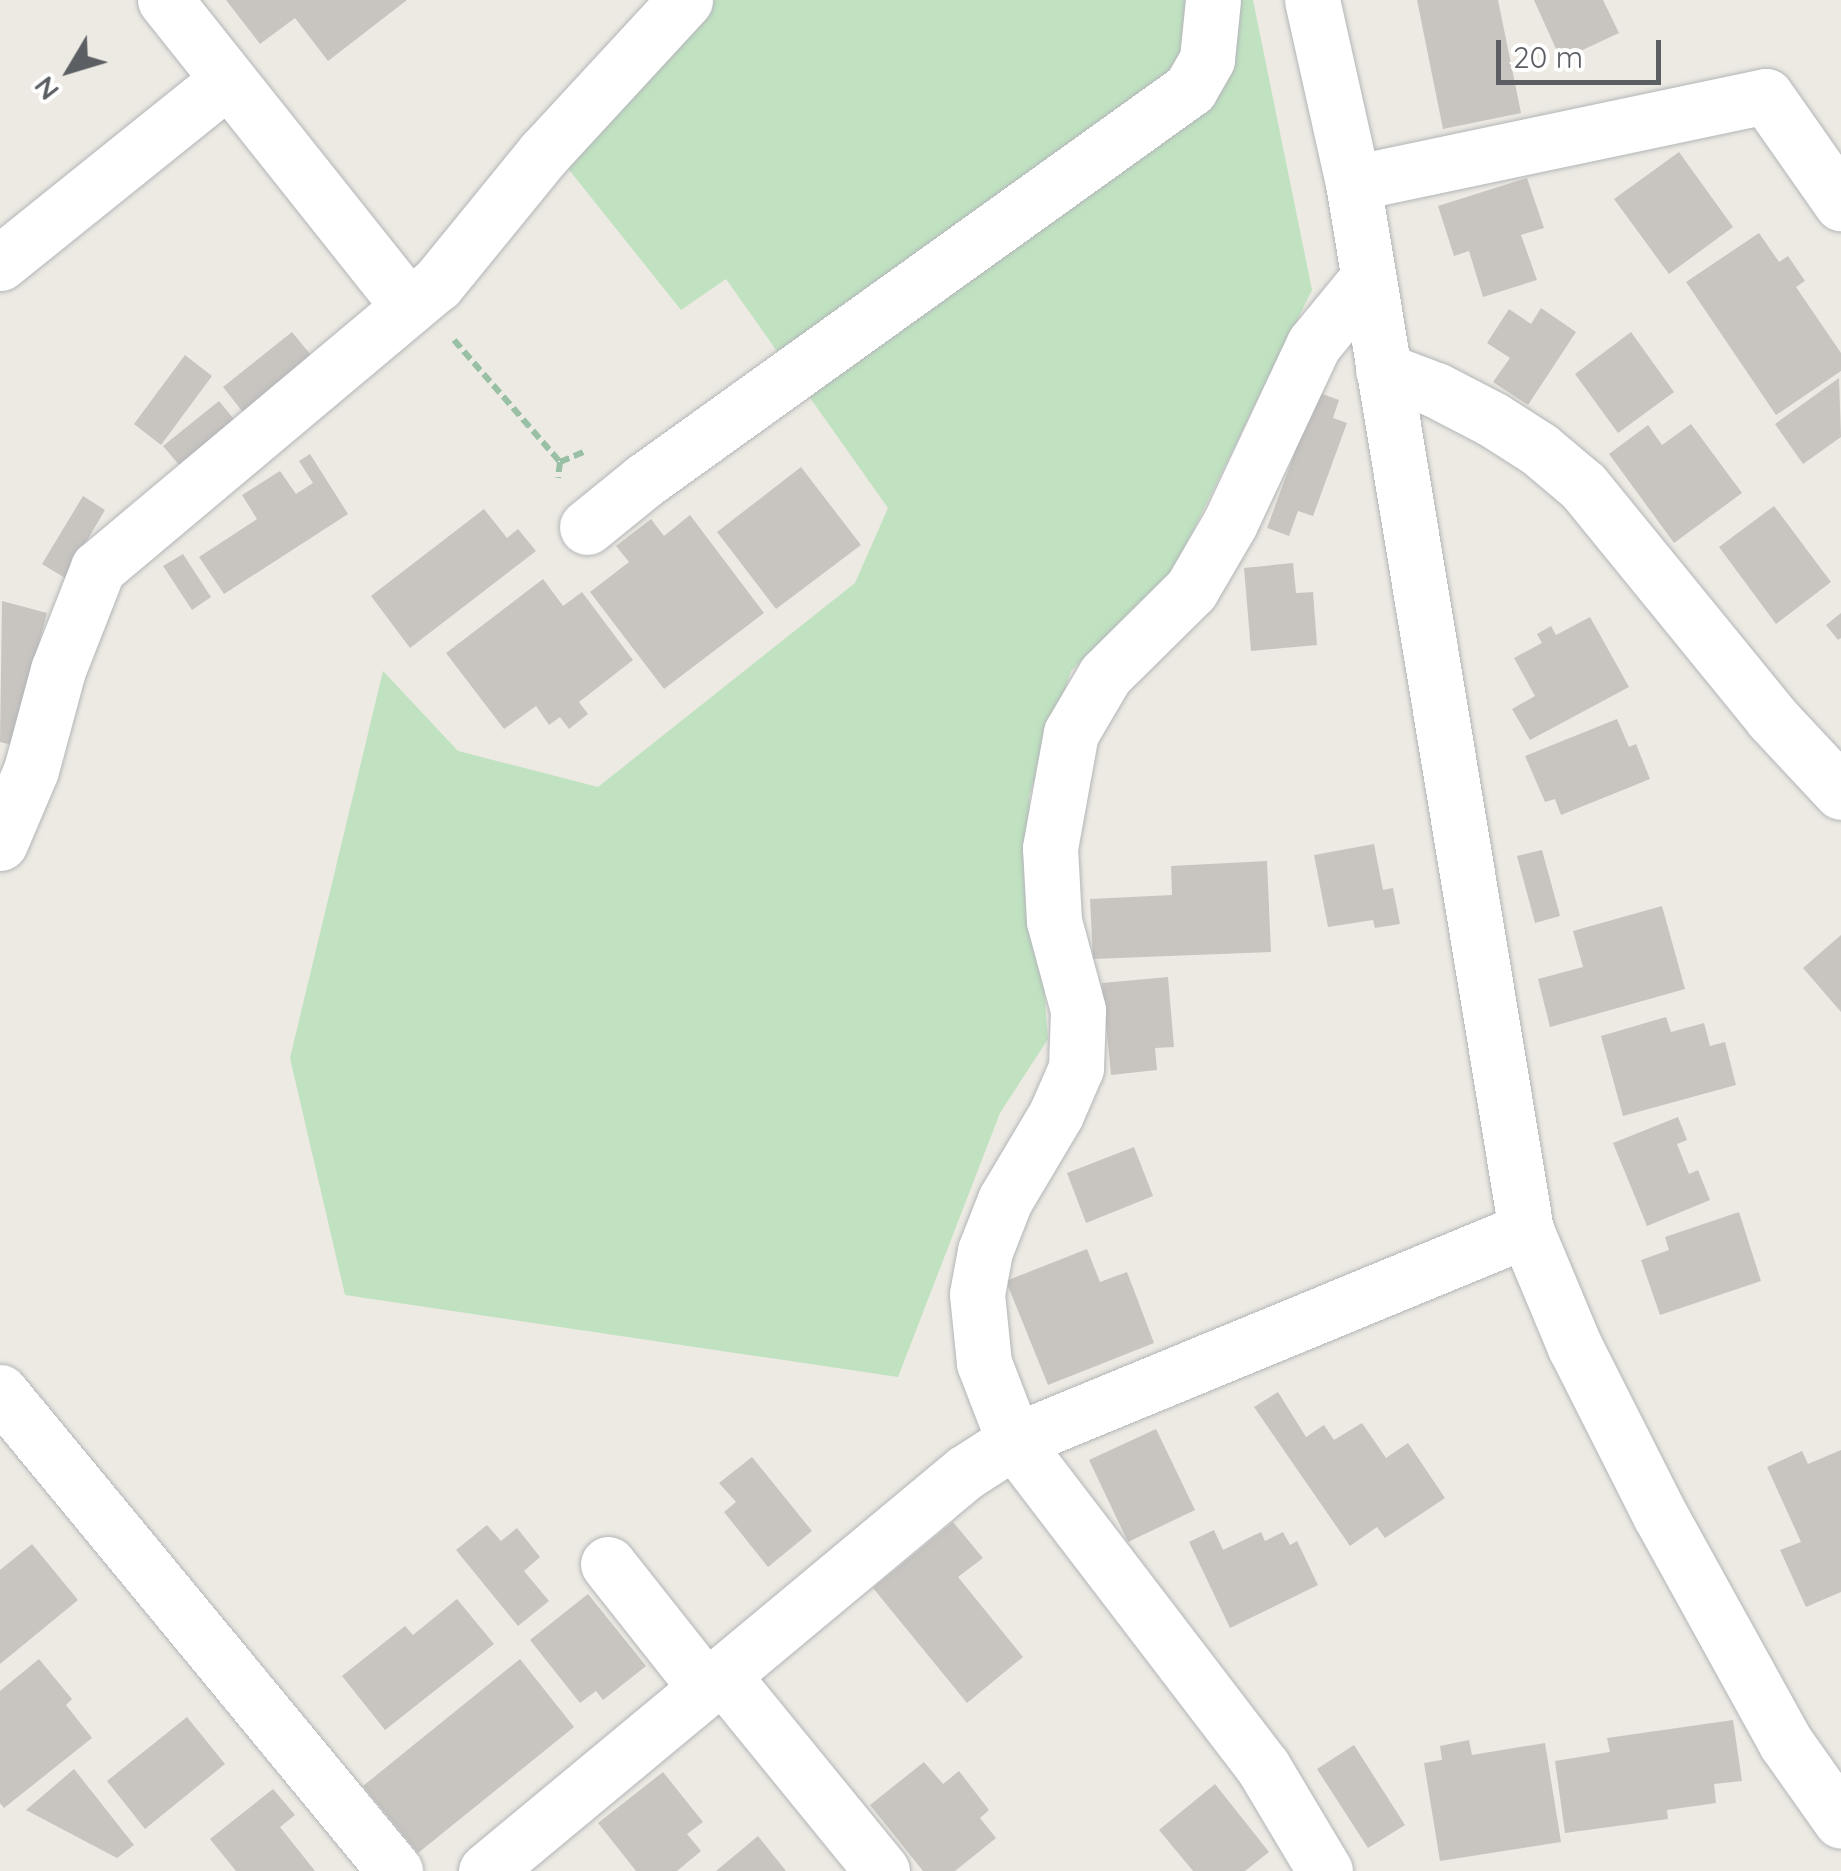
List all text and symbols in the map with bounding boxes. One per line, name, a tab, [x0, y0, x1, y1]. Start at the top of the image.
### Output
north arrow	[20, 20, 120, 120]
scale bar	[1501, 20, 1666, 82]
text: 20 m	[1513, 38, 1583, 76]
text: N	[26, 70, 66, 108]

